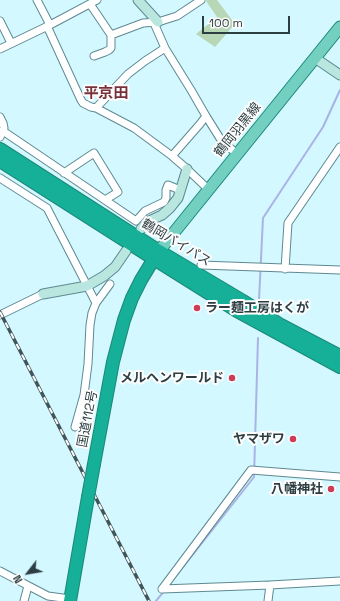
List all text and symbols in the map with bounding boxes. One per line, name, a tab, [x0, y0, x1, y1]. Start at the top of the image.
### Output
scale bar	[204, 8, 292, 34]
text: 100 m	[209, 15, 243, 31]
district label: 平京田	[84, 85, 128, 103]
street label: 鶴岡羽黒線	[211, 100, 265, 160]
street label: 鶴岡バイパス	[139, 216, 213, 270]
place label: ラー麺工房はくが	[205, 300, 309, 316]
marker: ラー麺工房はくが	[192, 303, 202, 313]
place label: メルヘンワールド	[120, 370, 224, 386]
marker: メルヘンワールド	[227, 373, 237, 383]
street label: 国道112号	[75, 389, 101, 449]
place label: ヤマザワ	[233, 431, 285, 447]
marker: ヤマザワ	[288, 434, 298, 444]
place label: 八幡神社	[271, 481, 323, 497]
marker: 八幡神社	[326, 484, 336, 494]
north arrow	[8, 553, 48, 593]
text: N	[10, 572, 26, 586]

